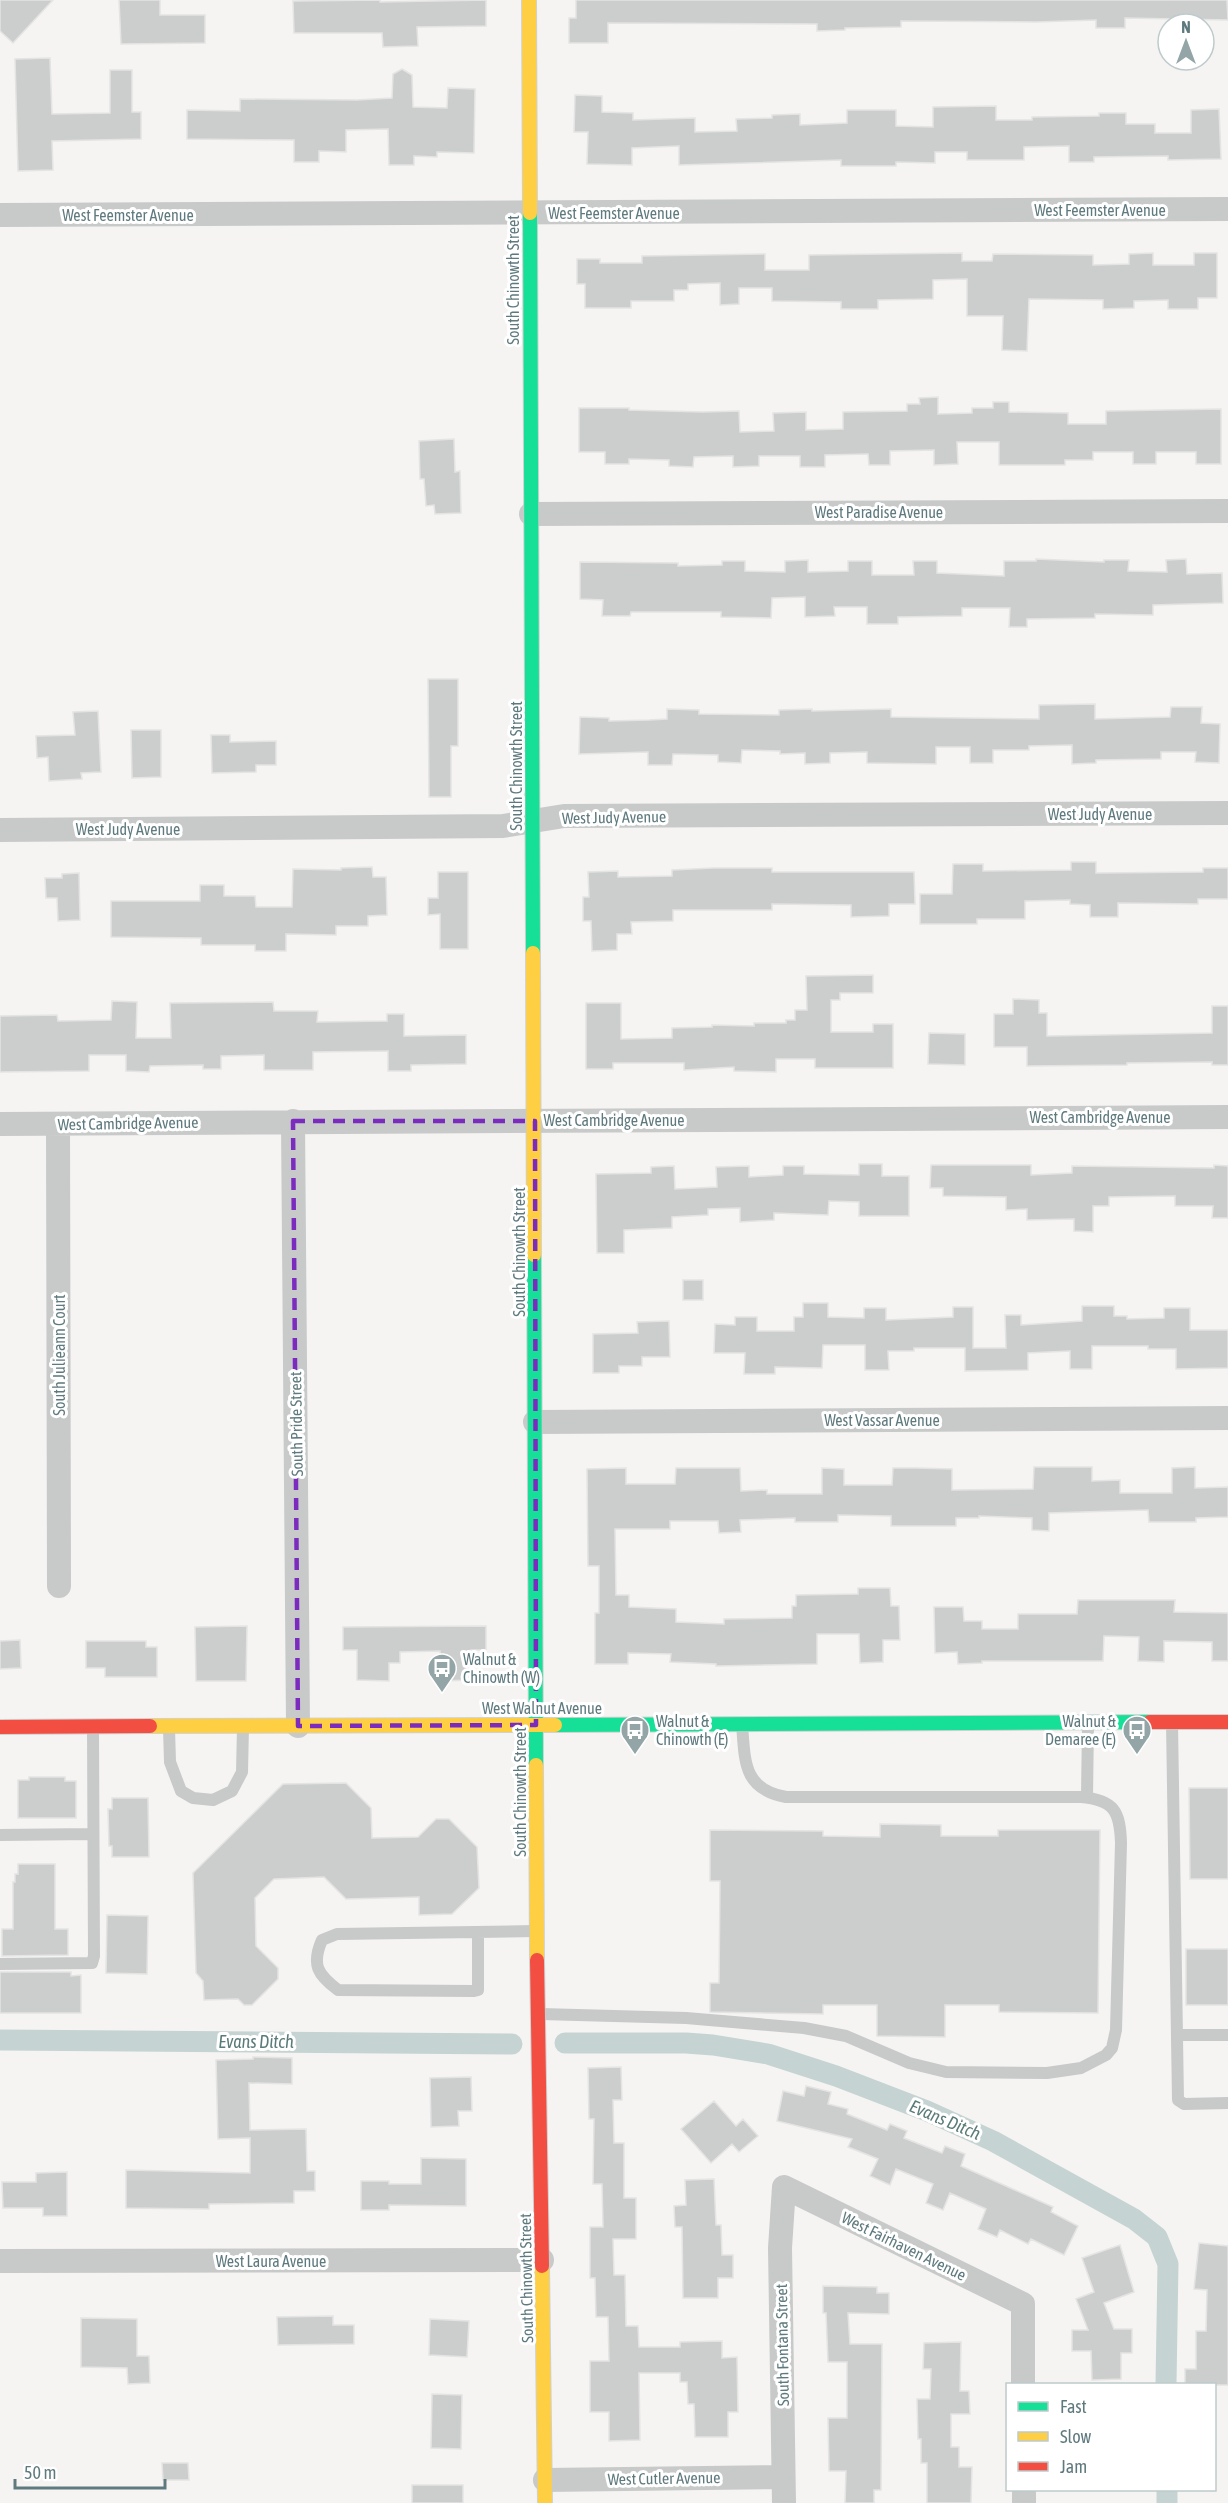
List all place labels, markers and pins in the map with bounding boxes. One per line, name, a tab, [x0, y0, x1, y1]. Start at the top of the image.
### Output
place label: Walnut & Chinowth (W)	[463, 1650, 540, 1687]
bus stop icon: Walnut & Chinowth (W)	[426, 1652, 458, 1694]
place label: Walnut & Chinowth (E)	[656, 1712, 729, 1749]
place label: Walnut & Demaree (E)	[1045, 1712, 1117, 1749]
bus stop icon: Walnut & Chinowth (E)	[619, 1714, 651, 1756]
bus stop icon: Walnut & Demaree (E)	[1121, 1714, 1153, 1756]

